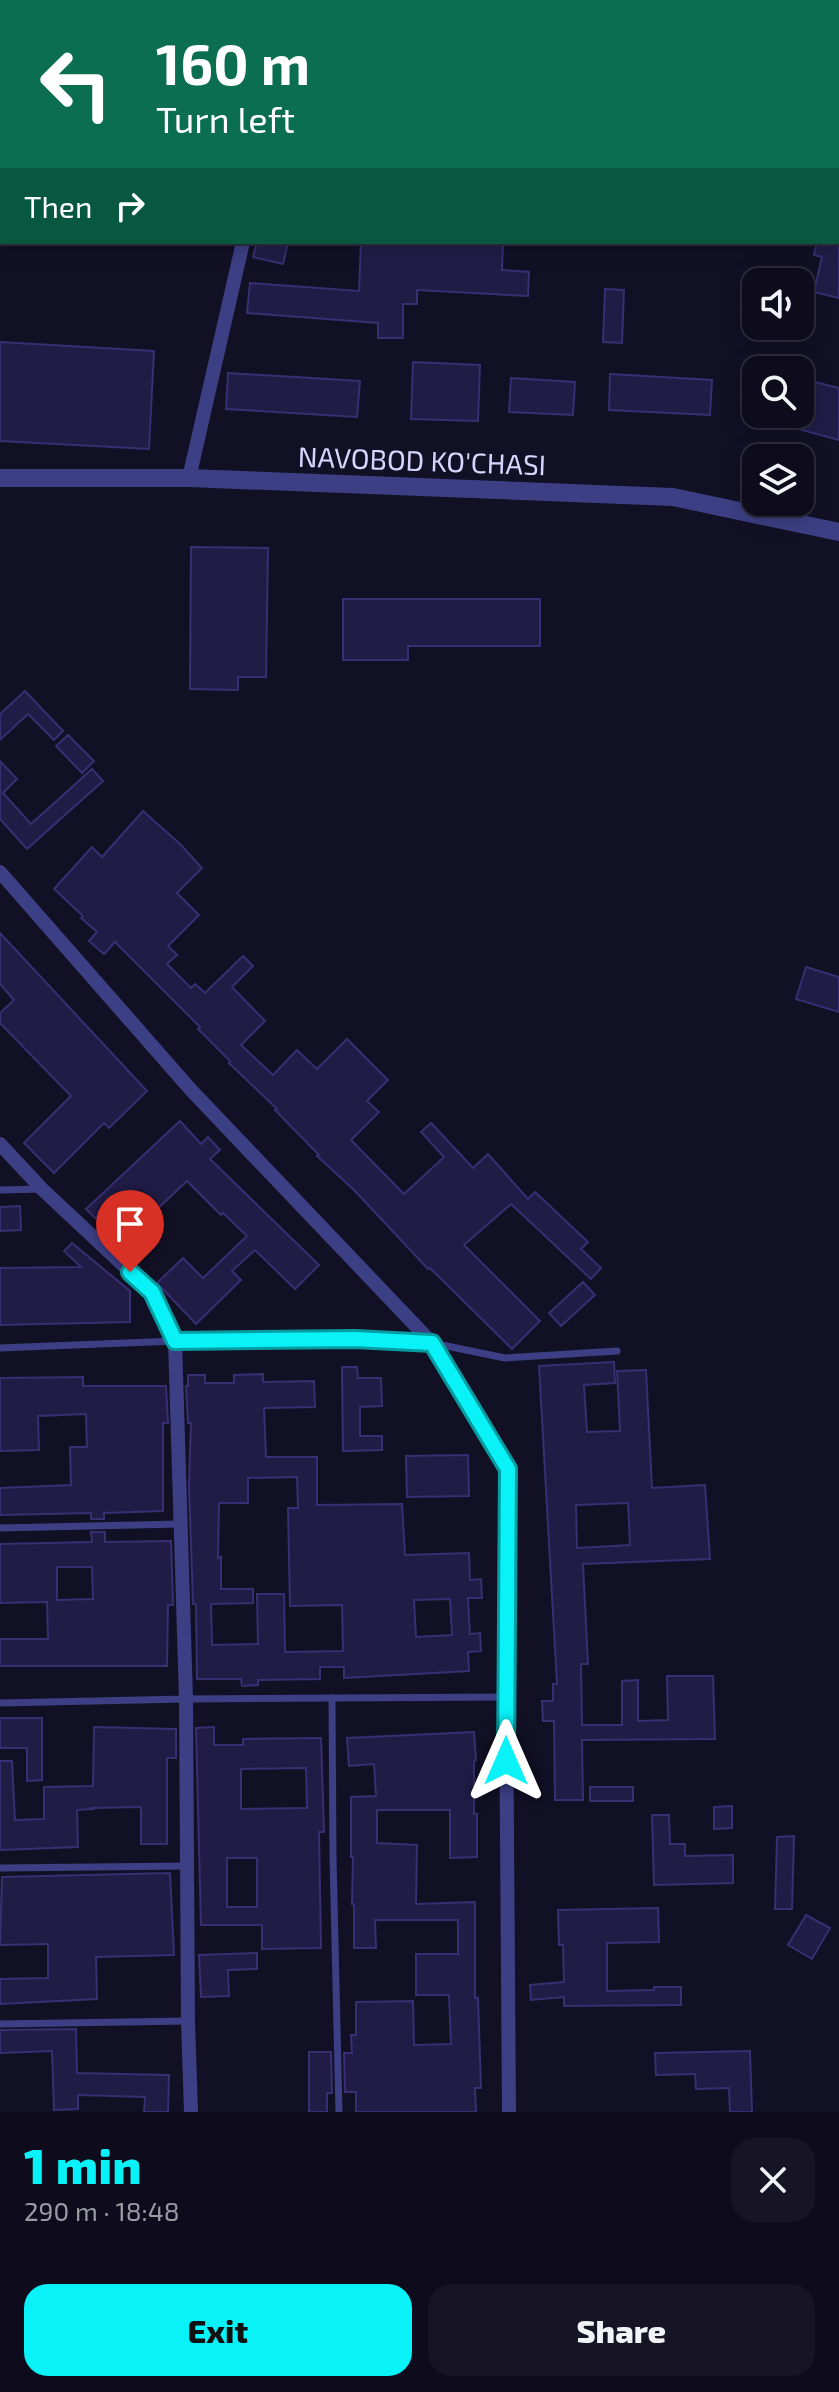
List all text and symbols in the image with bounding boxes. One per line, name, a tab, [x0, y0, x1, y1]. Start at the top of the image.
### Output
text: 160 m	[156, 29, 310, 96]
icon: left	[24, 32, 128, 136]
text: Turn left	[156, 97, 295, 140]
icon: right	[108, 184, 152, 228]
text: Then	[24, 188, 92, 224]
map controls	[742, 268, 814, 516]
button: sound	[742, 268, 814, 340]
button: search	[742, 356, 814, 428]
street label: NAVOBOD KO'CHASI	[297, 439, 547, 481]
button: layers	[742, 444, 814, 516]
pin	[96, 1190, 164, 1272]
icon: arrive	[108, 1202, 152, 1246]
position arrow	[464, 1719, 548, 1803]
text: 1 min	[24, 2136, 142, 2194]
button: close	[731, 2138, 815, 2222]
text: 290 m · 18:48	[24, 2195, 180, 2226]
button: Exit	[24, 2284, 412, 2376]
button: Share	[428, 2284, 815, 2376]

